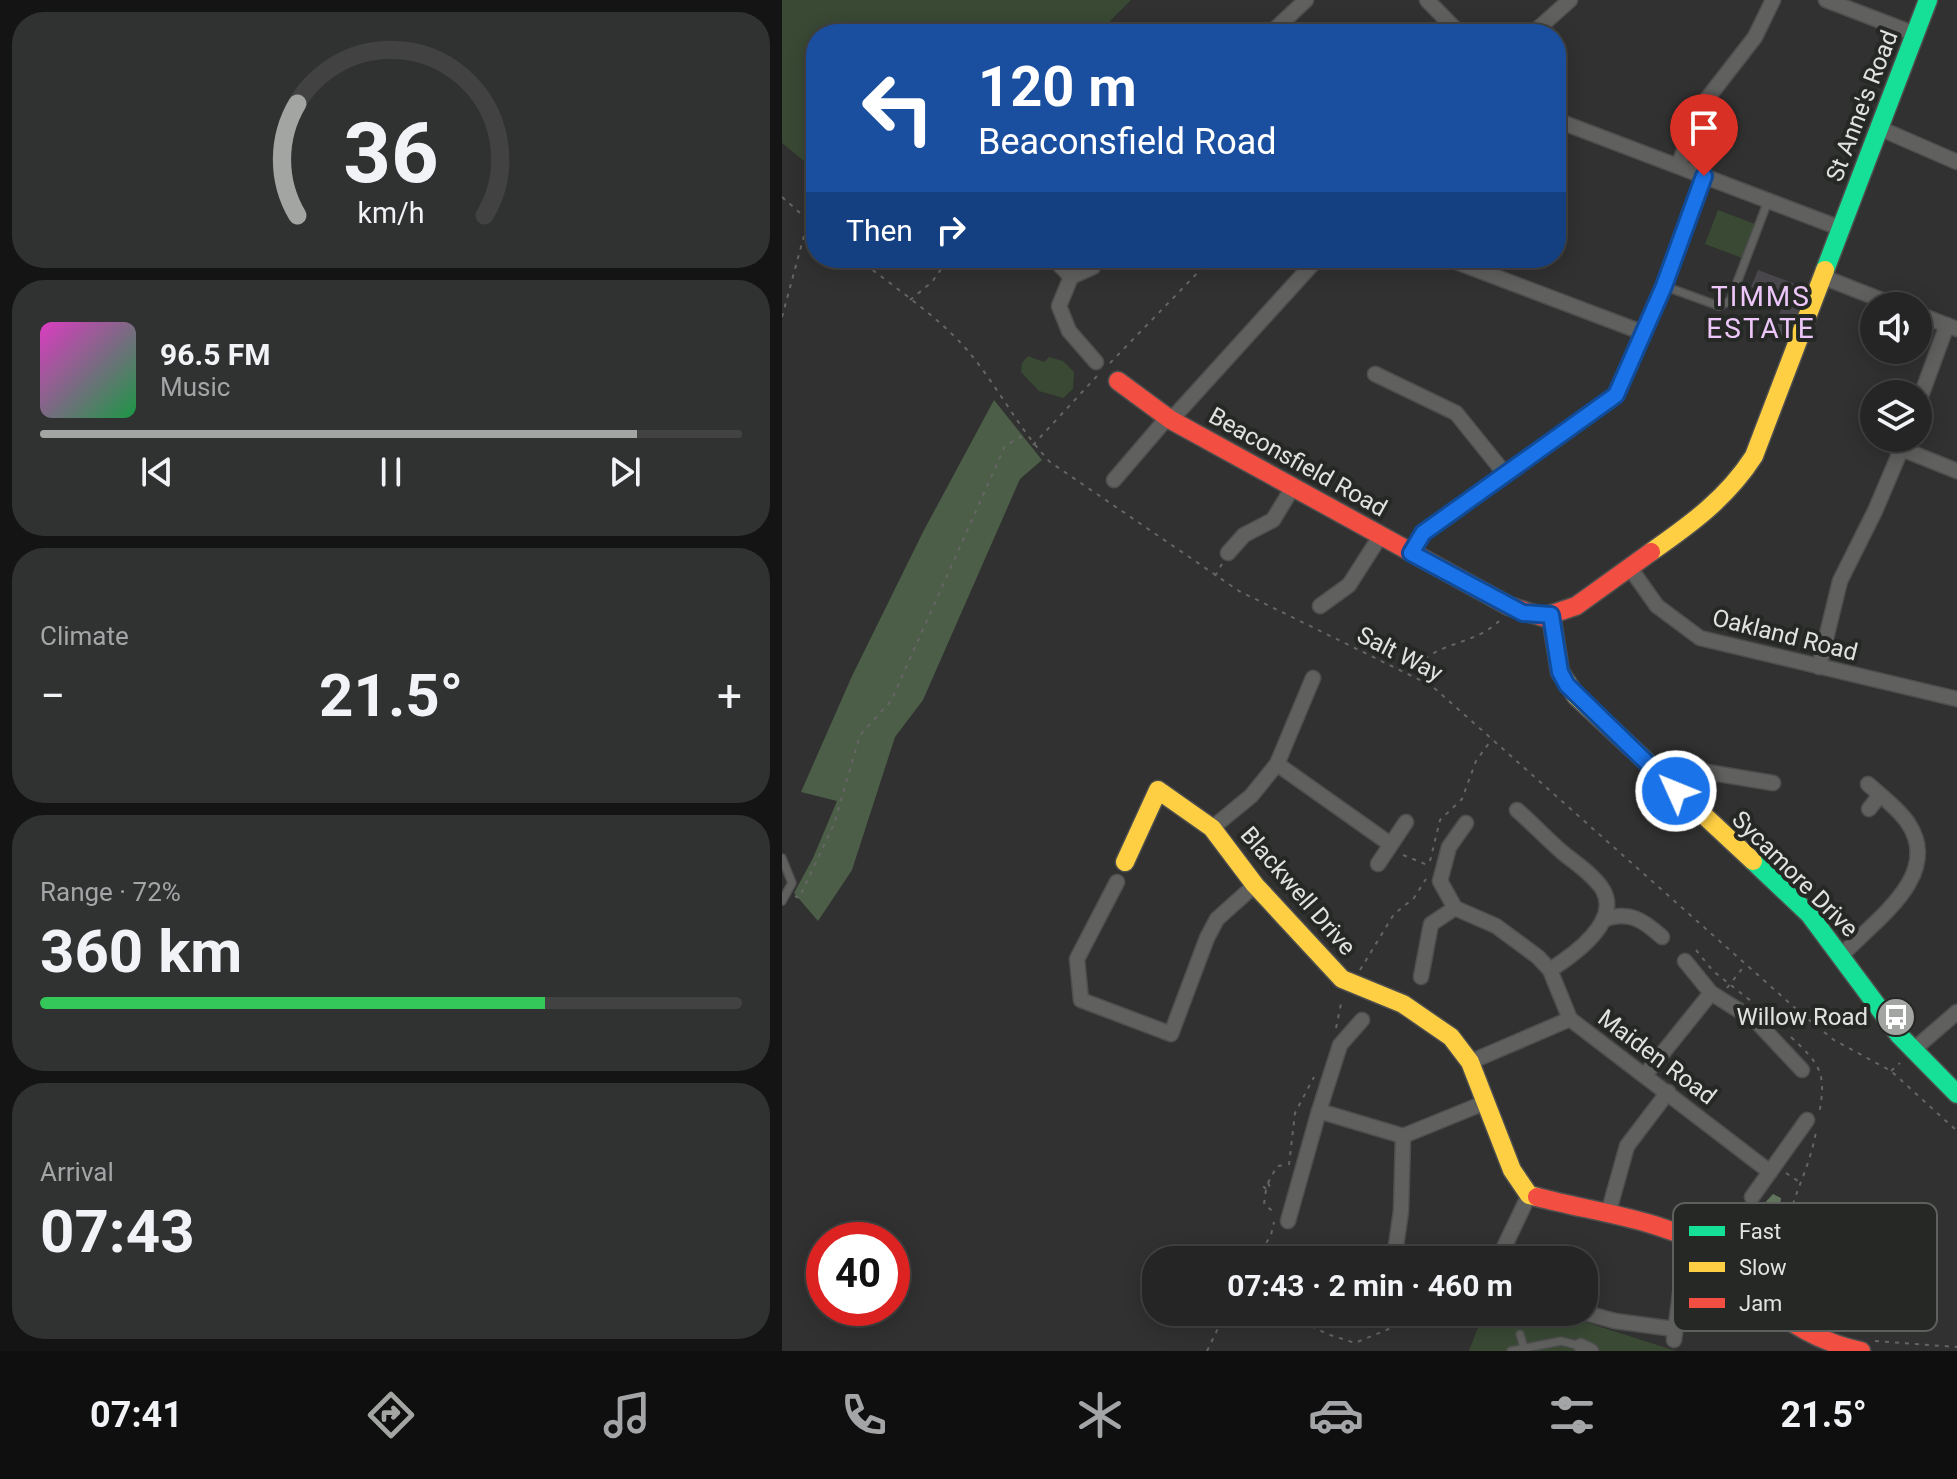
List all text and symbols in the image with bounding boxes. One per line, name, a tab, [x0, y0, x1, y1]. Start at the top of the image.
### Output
street label: St Anne's Road	[1820, 27, 1904, 185]
text: 120 m	[978, 54, 1137, 120]
icon: left	[846, 56, 950, 160]
pin	[1670, 94, 1738, 176]
text: 36	[343, 104, 439, 201]
icon: arrive	[1682, 106, 1726, 150]
text: Beaconsfield Road	[978, 121, 1277, 163]
text: km/h	[357, 196, 425, 230]
icon: right	[929, 208, 973, 252]
text: Then	[846, 213, 913, 248]
district label: TIMMS ESTATE	[1706, 280, 1816, 345]
map controls	[1860, 292, 1932, 452]
button: sound	[1860, 292, 1932, 364]
text: 96.5 FM	[160, 337, 271, 372]
text: Music	[160, 372, 230, 402]
button: layers	[1860, 380, 1932, 452]
street label: Beaconsfield Road	[1204, 402, 1392, 522]
icon: previous	[135, 450, 179, 494]
icon: pause	[369, 450, 413, 494]
icon: next	[603, 450, 647, 494]
street label: Oakland Road	[1710, 603, 1860, 667]
text: Climate	[40, 621, 129, 651]
street label: Salt Way	[1353, 621, 1448, 688]
text: 21.5°	[319, 660, 463, 731]
text: −	[40, 670, 65, 722]
text: +	[717, 670, 742, 722]
position arrow	[1634, 749, 1718, 833]
street label: Sycamore Drive	[1726, 805, 1864, 943]
street label: Blackwell Drive	[1235, 821, 1361, 961]
text: Range · 72%	[40, 877, 181, 907]
text: 360 km	[40, 916, 242, 987]
bus stop icon: Willow Road	[1875, 996, 1917, 1038]
place label: Willow Road	[1736, 1003, 1868, 1031]
street label: Maiden Road	[1593, 1004, 1721, 1110]
text: Arrival	[40, 1157, 114, 1187]
text: 07:43	[40, 1196, 195, 1267]
legend	[1673, 1203, 1937, 1331]
text: Fast	[1739, 1219, 1781, 1244]
speed limit sign: 40	[806, 1222, 910, 1326]
text: Slow	[1739, 1255, 1787, 1280]
text: 07:43 · 2 min · 460 m	[1227, 1268, 1513, 1303]
text: Jam	[1739, 1291, 1782, 1316]
icon: directions	[363, 1387, 419, 1443]
icon: music	[599, 1387, 655, 1443]
icon: phone	[836, 1387, 892, 1443]
icon: climate	[1072, 1387, 1128, 1443]
icon: car	[1308, 1387, 1364, 1443]
icon: filters	[1544, 1387, 1600, 1443]
text: 07:41	[90, 1394, 183, 1436]
text: 21.5°	[1780, 1394, 1867, 1436]

